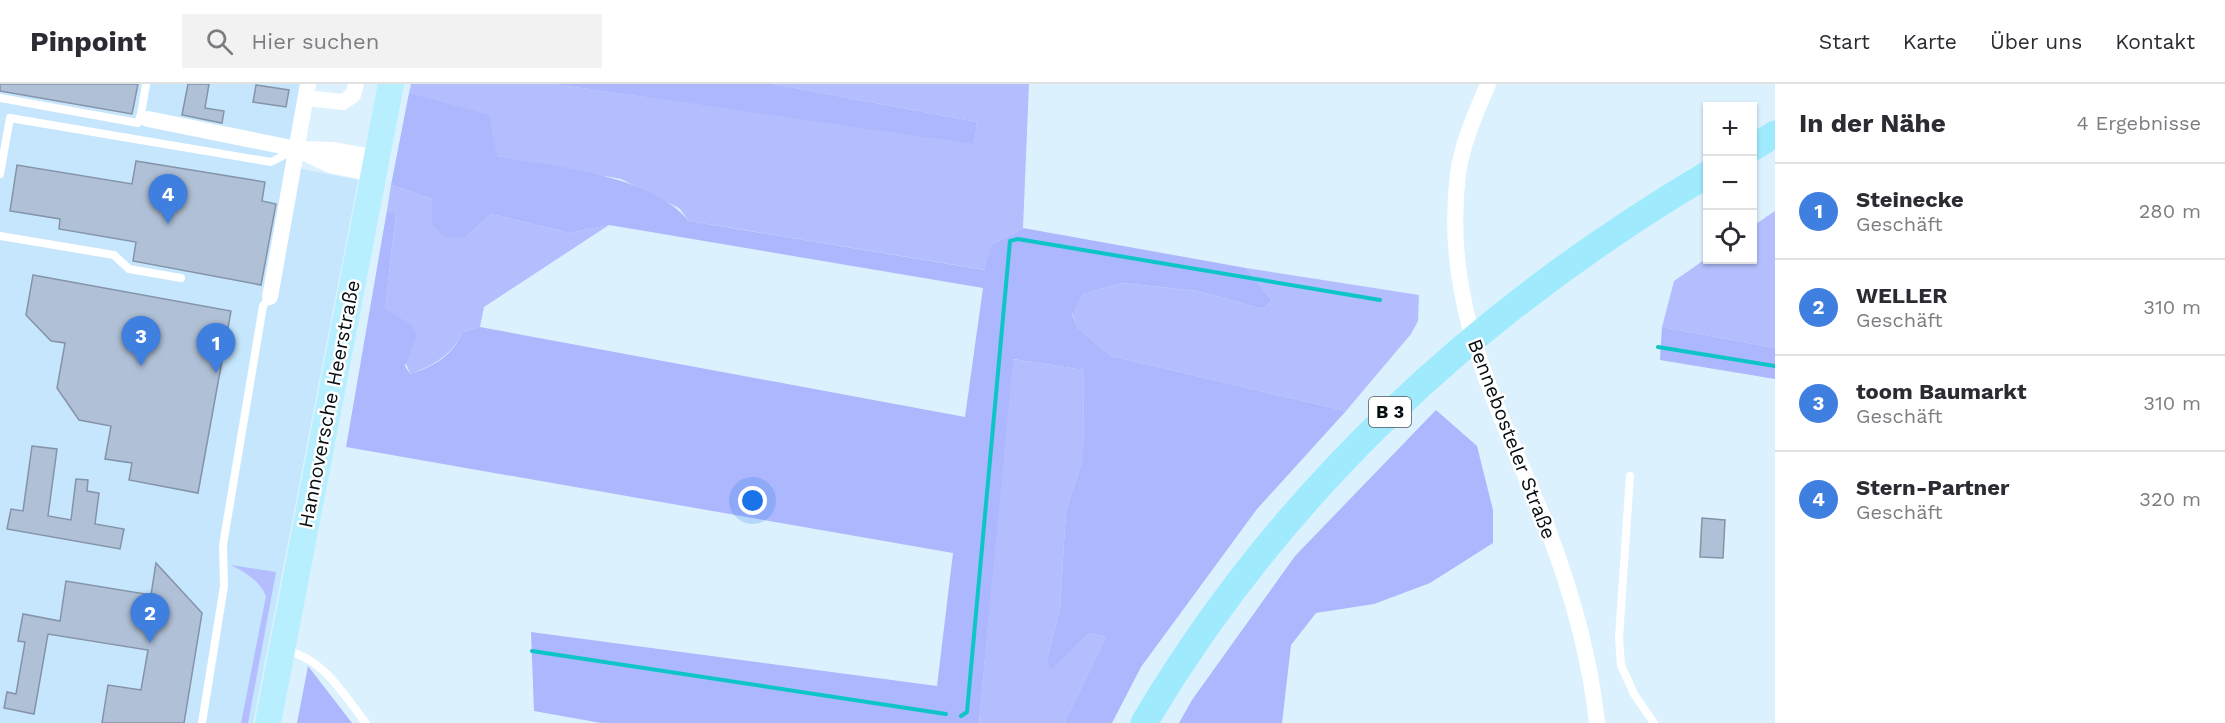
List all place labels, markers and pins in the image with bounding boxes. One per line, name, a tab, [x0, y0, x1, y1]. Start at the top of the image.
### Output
pin: 4	[148, 174, 188, 224]
pin: 3	[122, 316, 160, 366]
pin: 1	[196, 324, 236, 373]
pin: 2	[130, 594, 170, 643]

